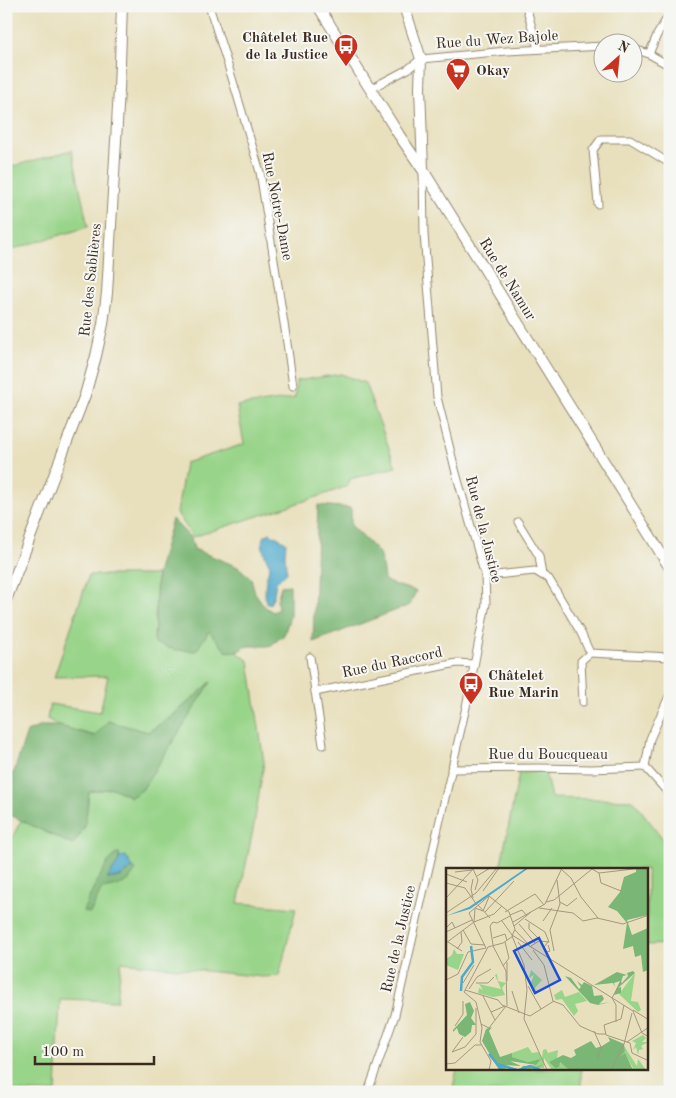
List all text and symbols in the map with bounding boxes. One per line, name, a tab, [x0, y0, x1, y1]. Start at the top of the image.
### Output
street label: Rue du Wez Bajole	[435, 29, 559, 52]
place label: Châtelet Rue de la Justice	[242, 31, 328, 63]
north arrow	[594, 32, 644, 82]
bus stop icon: Châtelet Rue de la Justice	[333, 33, 359, 67]
text: N	[616, 39, 632, 56]
supermarket icon: Okay	[445, 57, 471, 91]
place label: Okay	[476, 64, 510, 79]
street label: Rue Notre-Dame	[259, 151, 294, 262]
street label: Rue des Sablières	[78, 223, 105, 338]
street label: Rue de Namur	[476, 236, 538, 324]
street label: Rue de la Justice	[462, 474, 503, 585]
street label: Rue du Raccord	[341, 645, 444, 681]
place label: Châtelet Rue Marin	[488, 669, 559, 701]
bus stop icon: Châtelet Rue Marin	[458, 671, 484, 705]
street label: Rue du Boucqueau	[488, 748, 608, 763]
inset map	[446, 868, 648, 1070]
street label: Rue de la Justice	[380, 884, 419, 995]
scale bar	[35, 1033, 154, 1065]
text: 100 m	[42, 1045, 84, 1060]

